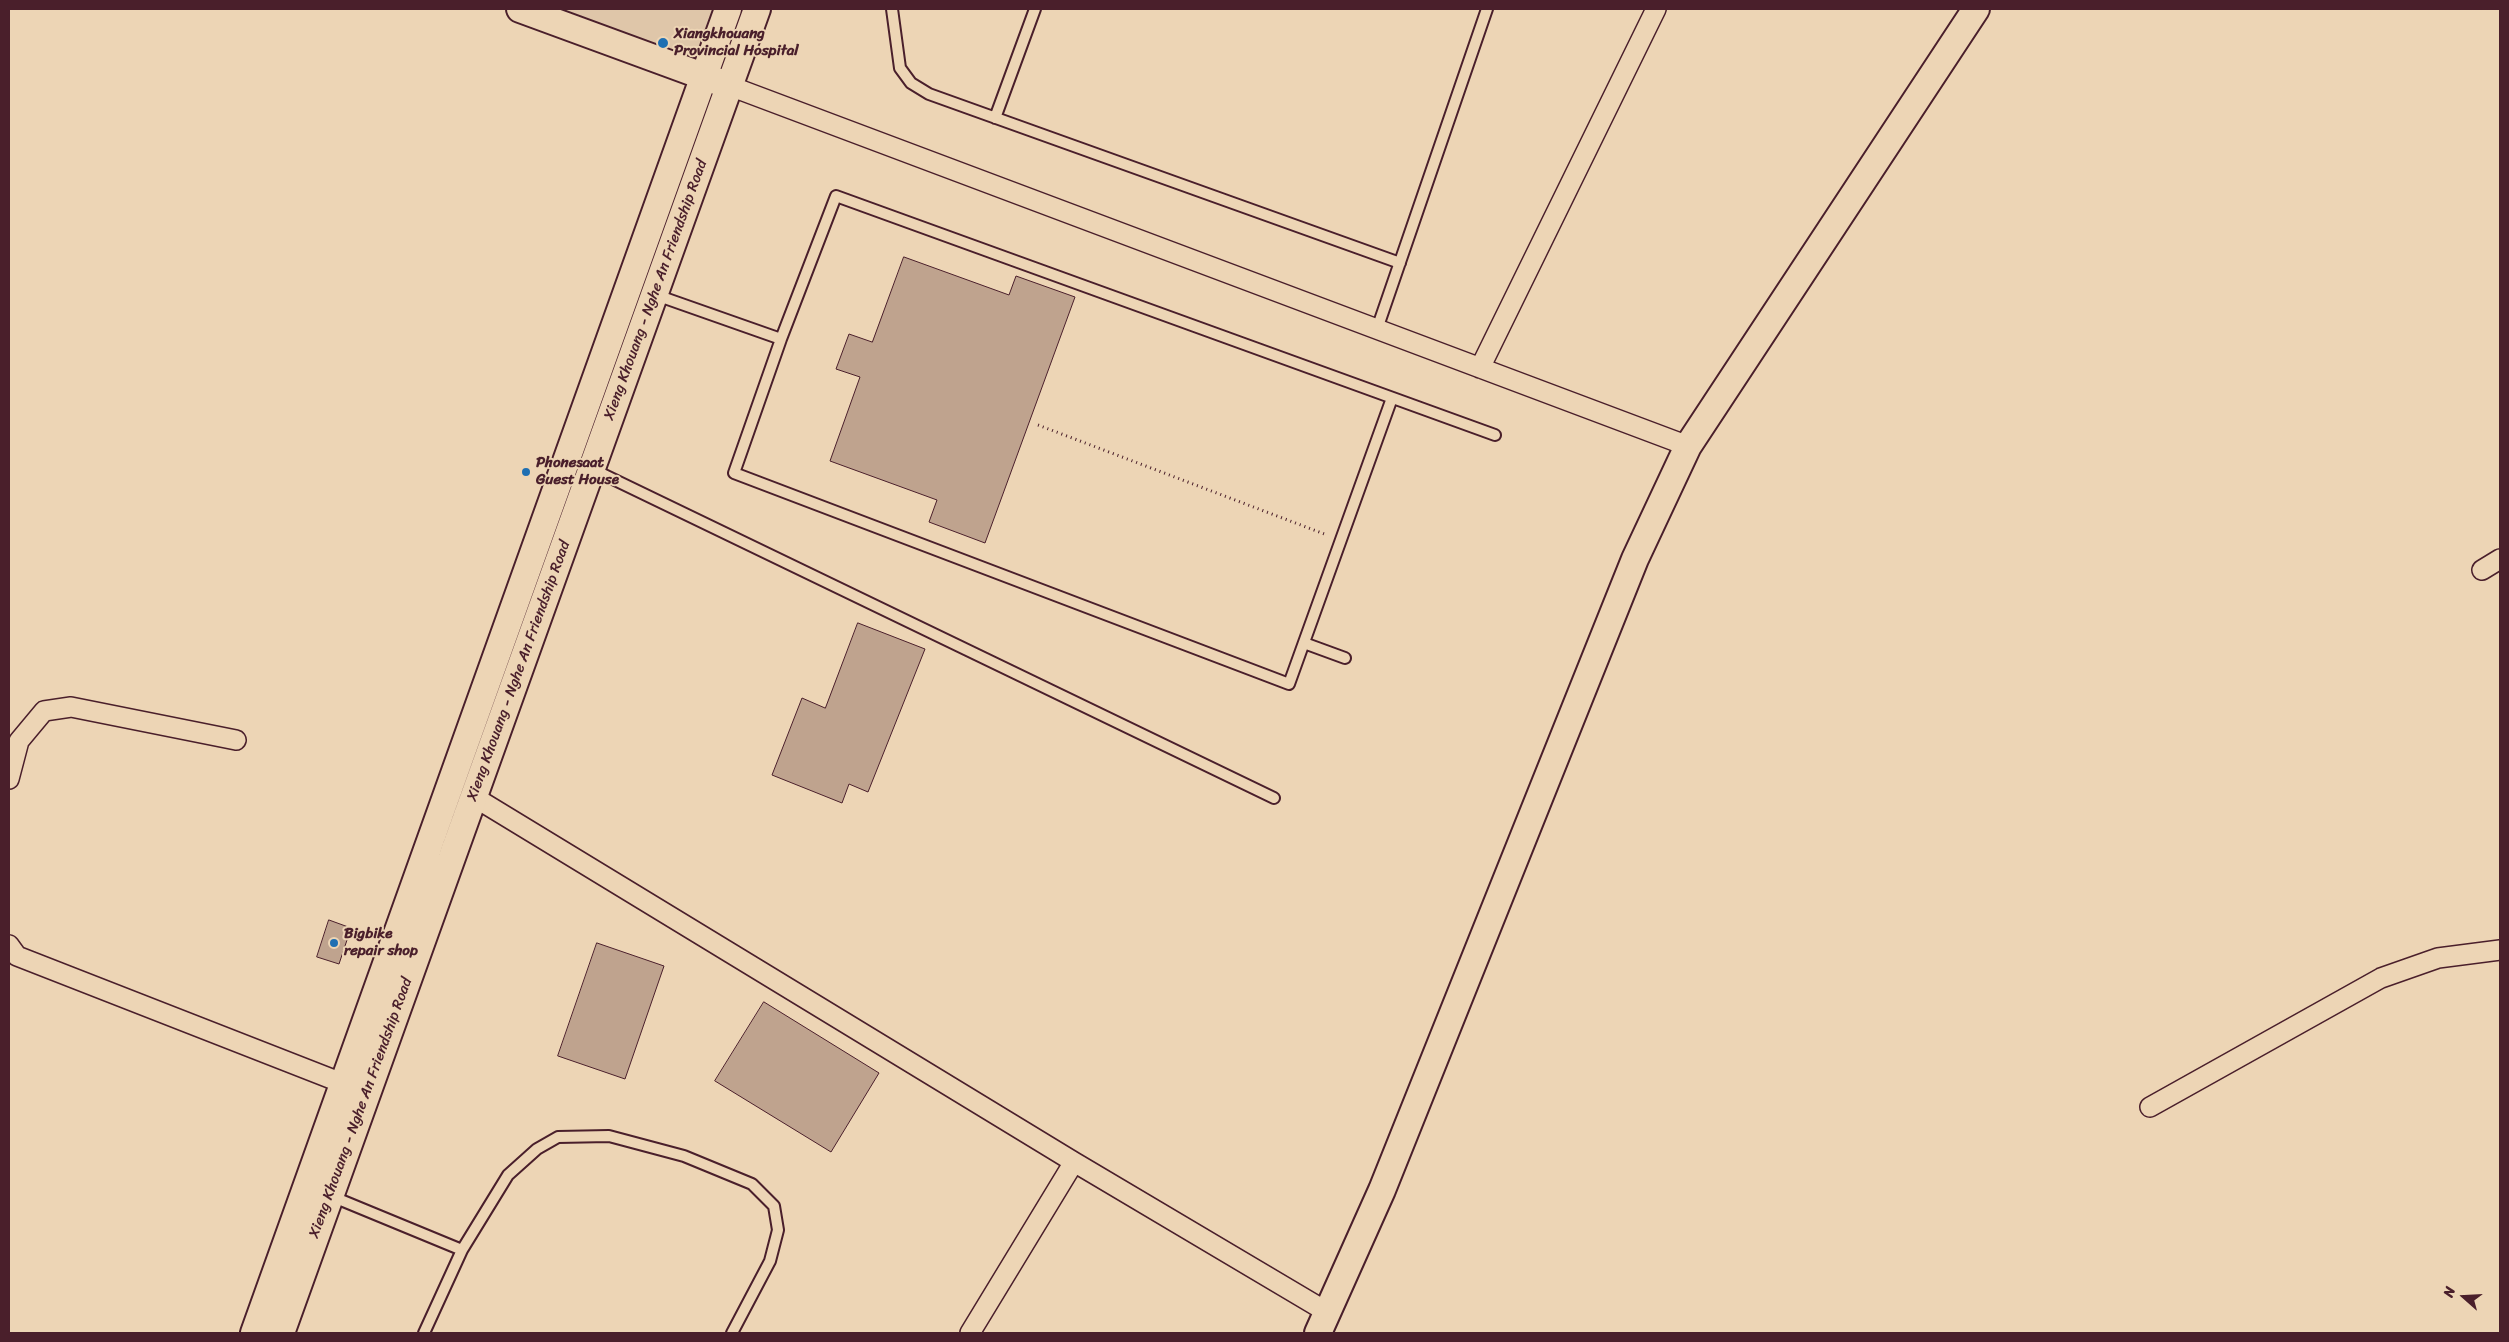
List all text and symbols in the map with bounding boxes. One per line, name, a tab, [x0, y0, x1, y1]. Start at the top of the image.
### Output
place label: Xiangkhouang Provincial Hospital	[674, 25, 799, 60]
marker: Xiangkhouang Provincial Hospital	[656, 36, 670, 50]
street label: Xieng Khouang - Nghe An Friendship Road	[600, 158, 712, 422]
place label: Phonesaat Guest House	[536, 454, 619, 489]
marker: Phonesaat Guest House	[520, 466, 532, 478]
street label: Xieng Khouang - Nghe An Friendship Road	[463, 539, 575, 803]
place label: Bigbike repair shop	[344, 925, 418, 960]
marker: Bigbike repair shop	[328, 937, 340, 949]
street label: Xieng Khouang - Nghe An Friendship Road	[305, 976, 417, 1240]
north arrow	[2439, 1272, 2489, 1322]
text: N	[2436, 1283, 2463, 1301]

